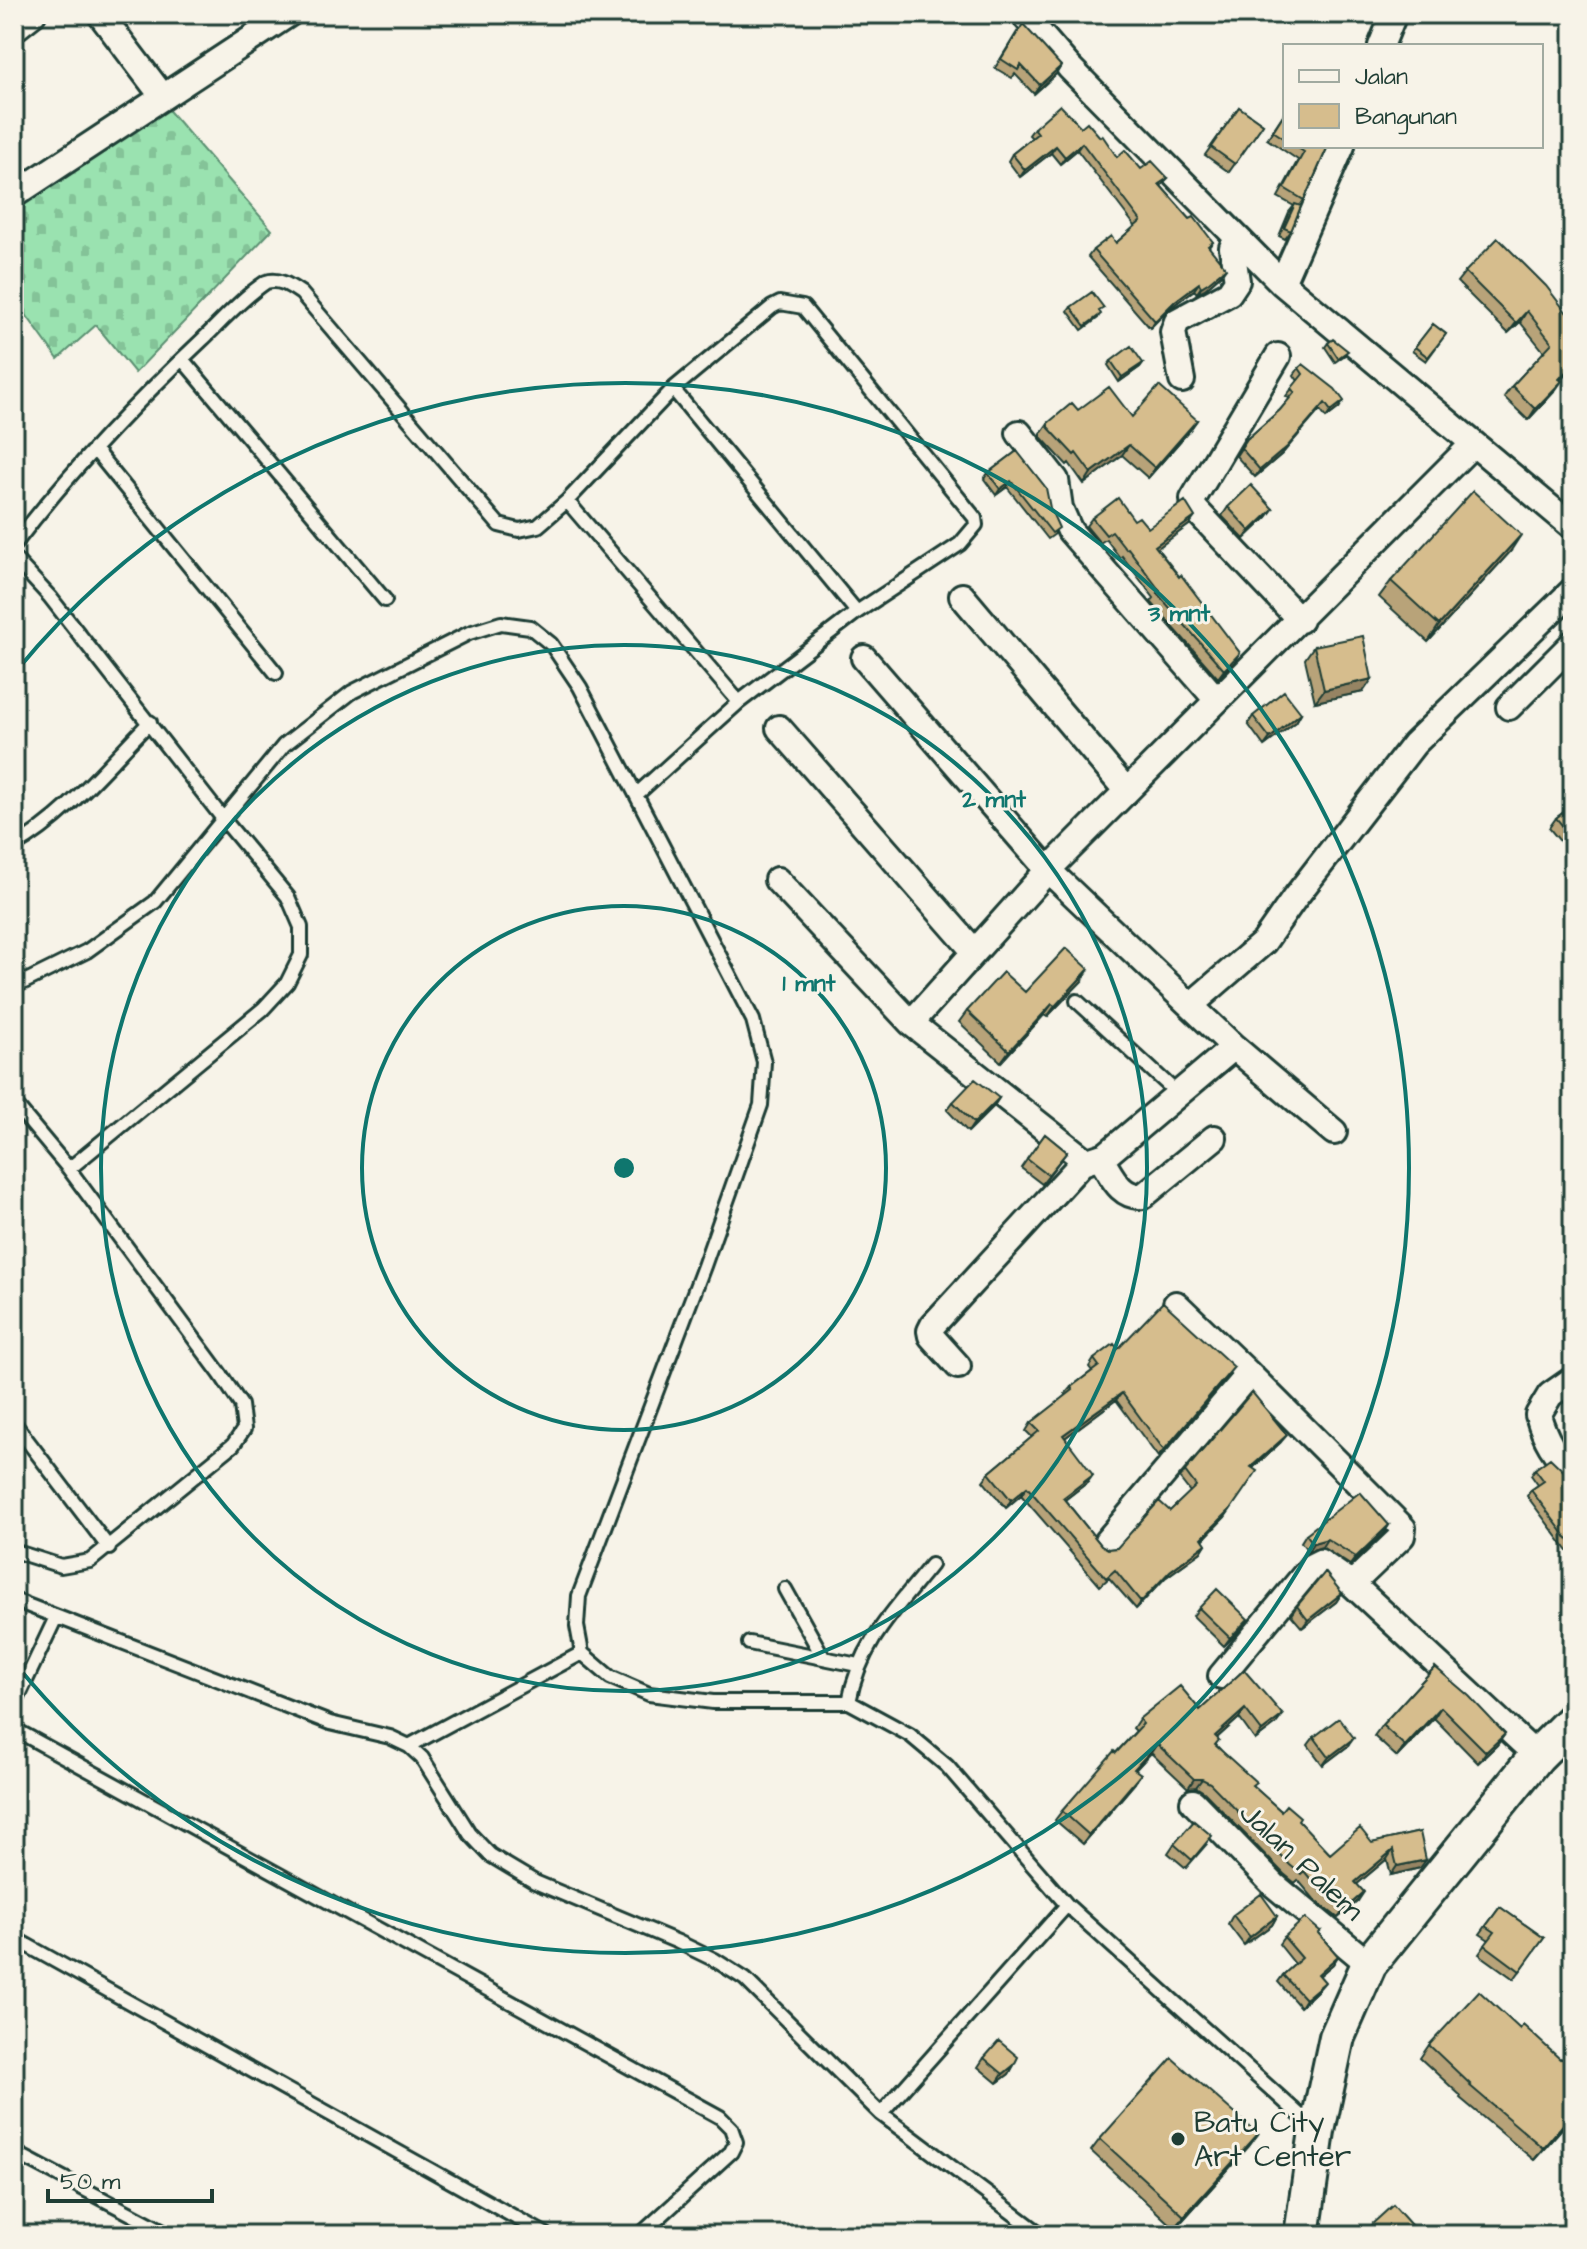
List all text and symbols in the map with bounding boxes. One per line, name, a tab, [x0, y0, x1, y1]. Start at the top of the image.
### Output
legend	[1283, 44, 1543, 148]
text: Jalan	[1355, 60, 1408, 94]
text: Bangunan	[1355, 100, 1457, 135]
text: 3 mnt	[1147, 597, 1210, 631]
text: 2 mnt	[961, 783, 1026, 817]
text: 1 mnt	[782, 967, 836, 1001]
centre of rings	[610, 1154, 638, 1182]
street label: Jalan Palem	[1230, 1793, 1373, 1931]
place label: Batu City Art Center	[1194, 2102, 1351, 2178]
marker: Batu City Art Center	[1169, 2130, 1187, 2148]
scale bar	[48, 2153, 212, 2203]
text: 50 m	[60, 2165, 121, 2199]

